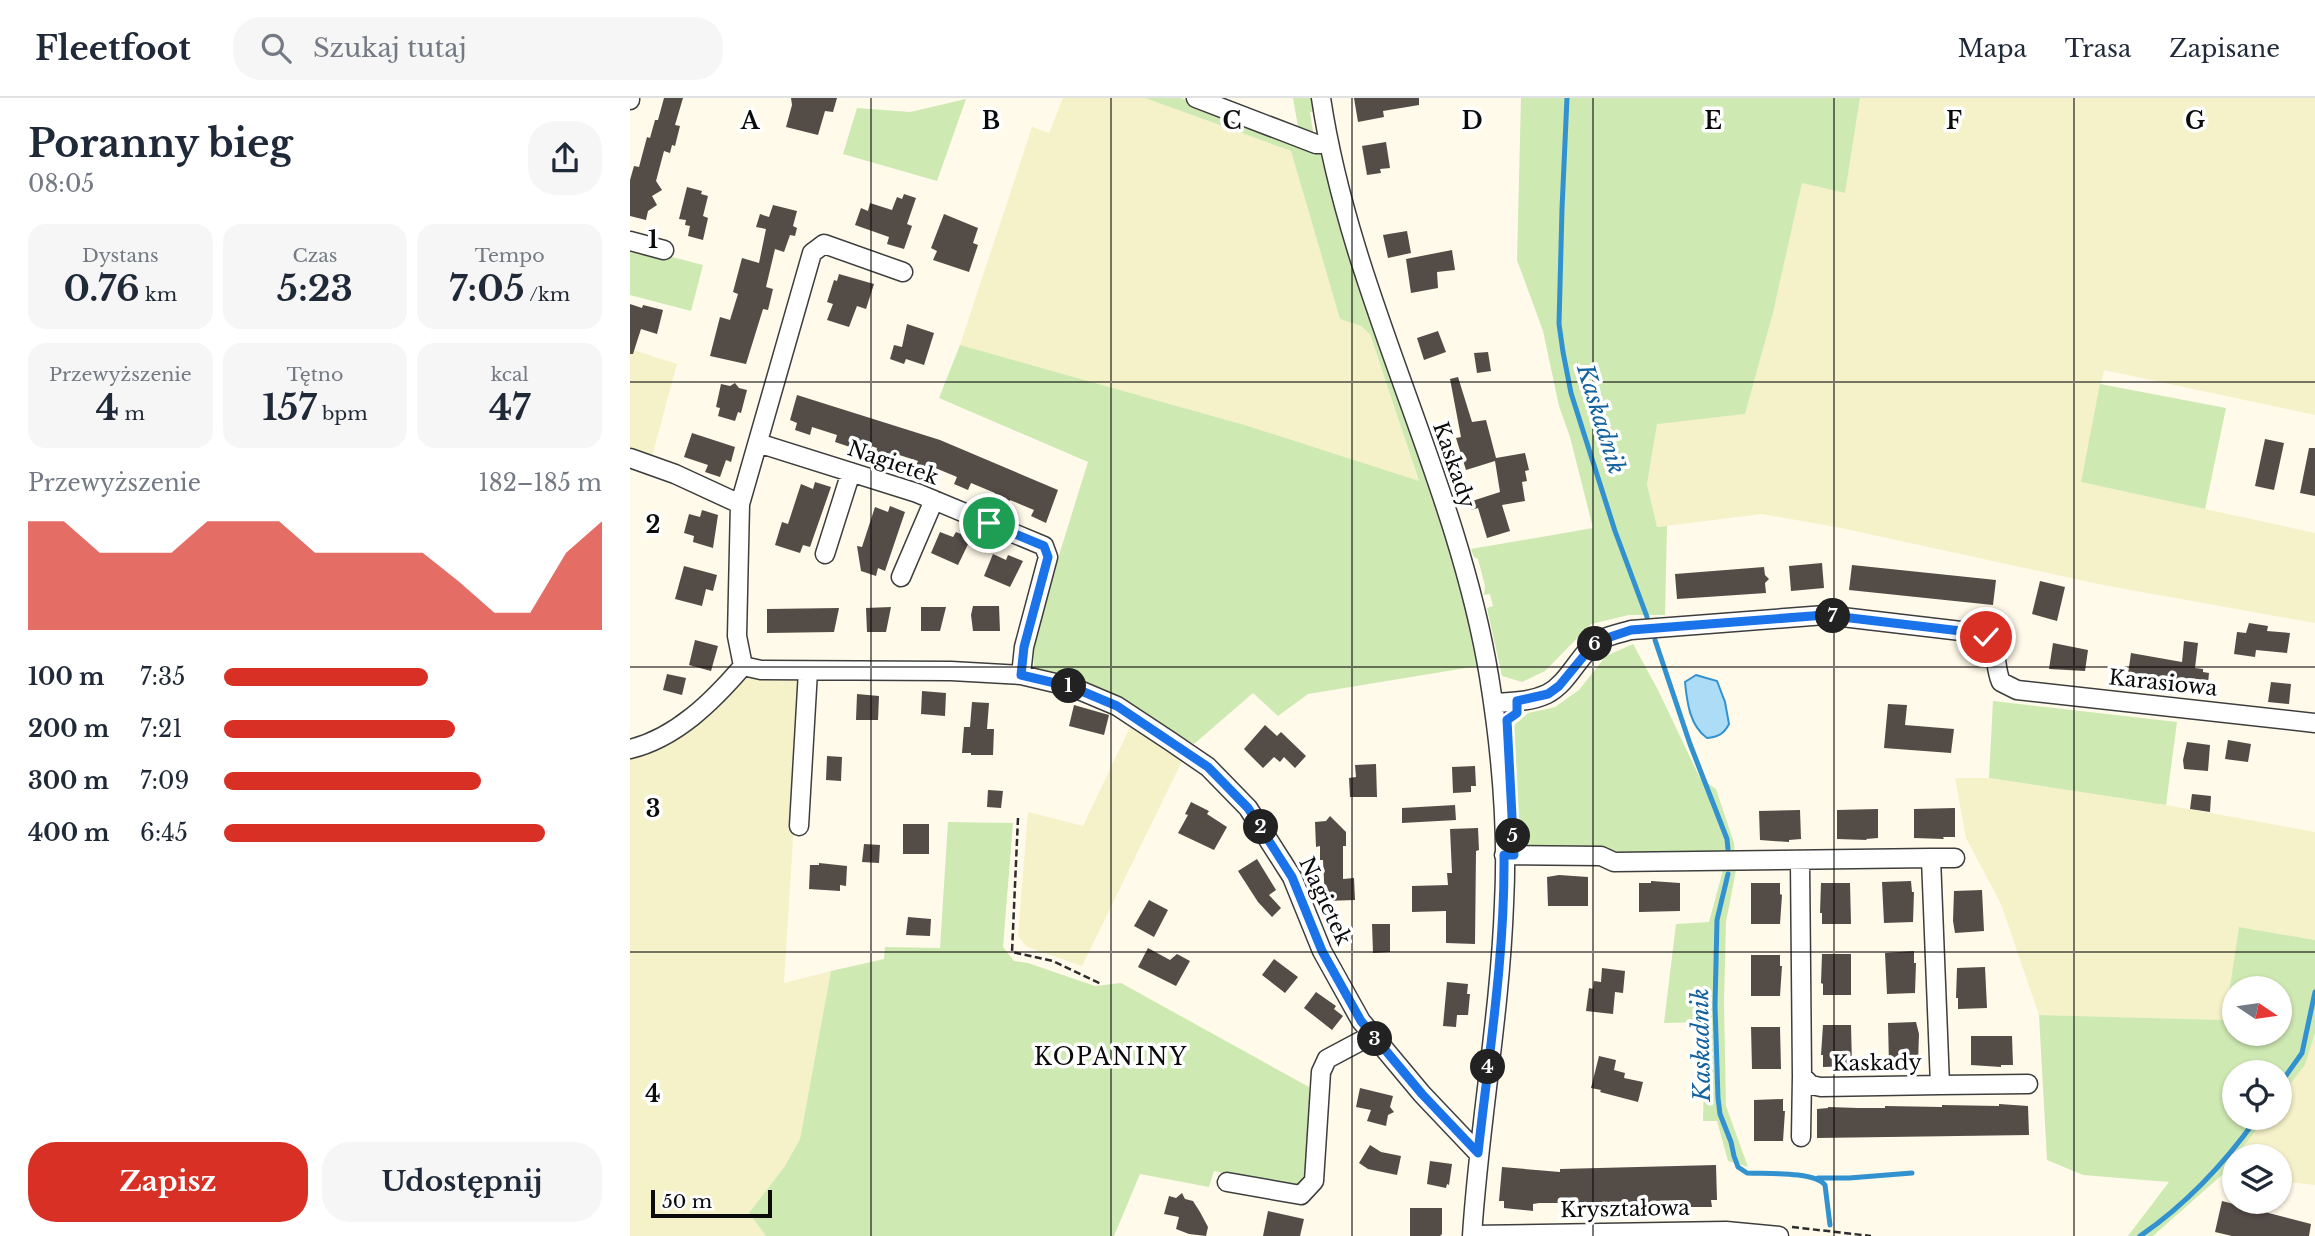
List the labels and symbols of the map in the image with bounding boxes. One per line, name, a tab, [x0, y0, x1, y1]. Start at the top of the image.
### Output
text: A	[740, 107, 761, 135]
text: B	[982, 107, 1000, 135]
text: C	[1223, 107, 1241, 135]
text: D	[1461, 107, 1483, 135]
text: E	[1704, 107, 1722, 135]
text: F	[1946, 107, 1962, 135]
text: G	[2185, 107, 2205, 135]
text: 1	[648, 226, 658, 254]
water label: Kaskadnik	[1571, 360, 1631, 477]
street label: Kaskady	[1427, 418, 1481, 512]
street label: Nagietek	[844, 435, 942, 491]
pin	[959, 493, 1019, 553]
text: 2	[646, 511, 660, 539]
pin: 7	[1816, 598, 1850, 634]
pin	[1956, 607, 2016, 667]
pin: 6	[1578, 626, 1612, 662]
street label: Karasiowa	[2107, 664, 2219, 702]
pin: 1	[1052, 668, 1087, 704]
text: 3	[646, 795, 660, 823]
pin: 2	[1244, 810, 1278, 844]
pin: 5	[1496, 818, 1530, 854]
street label: Nagietek	[1293, 853, 1357, 949]
north arrow	[2222, 976, 2292, 1046]
water label: Kaskadnik	[1686, 988, 1716, 1103]
pin: 3	[1358, 1021, 1392, 1056]
district label: KOPANINY	[1034, 1043, 1188, 1071]
pin: 4	[1470, 1049, 1506, 1084]
street label: Kaskady	[1832, 1049, 1923, 1077]
text: 4	[645, 1080, 661, 1108]
scale bar	[651, 1187, 772, 1219]
street label: Kryształowa	[1560, 1195, 1690, 1223]

